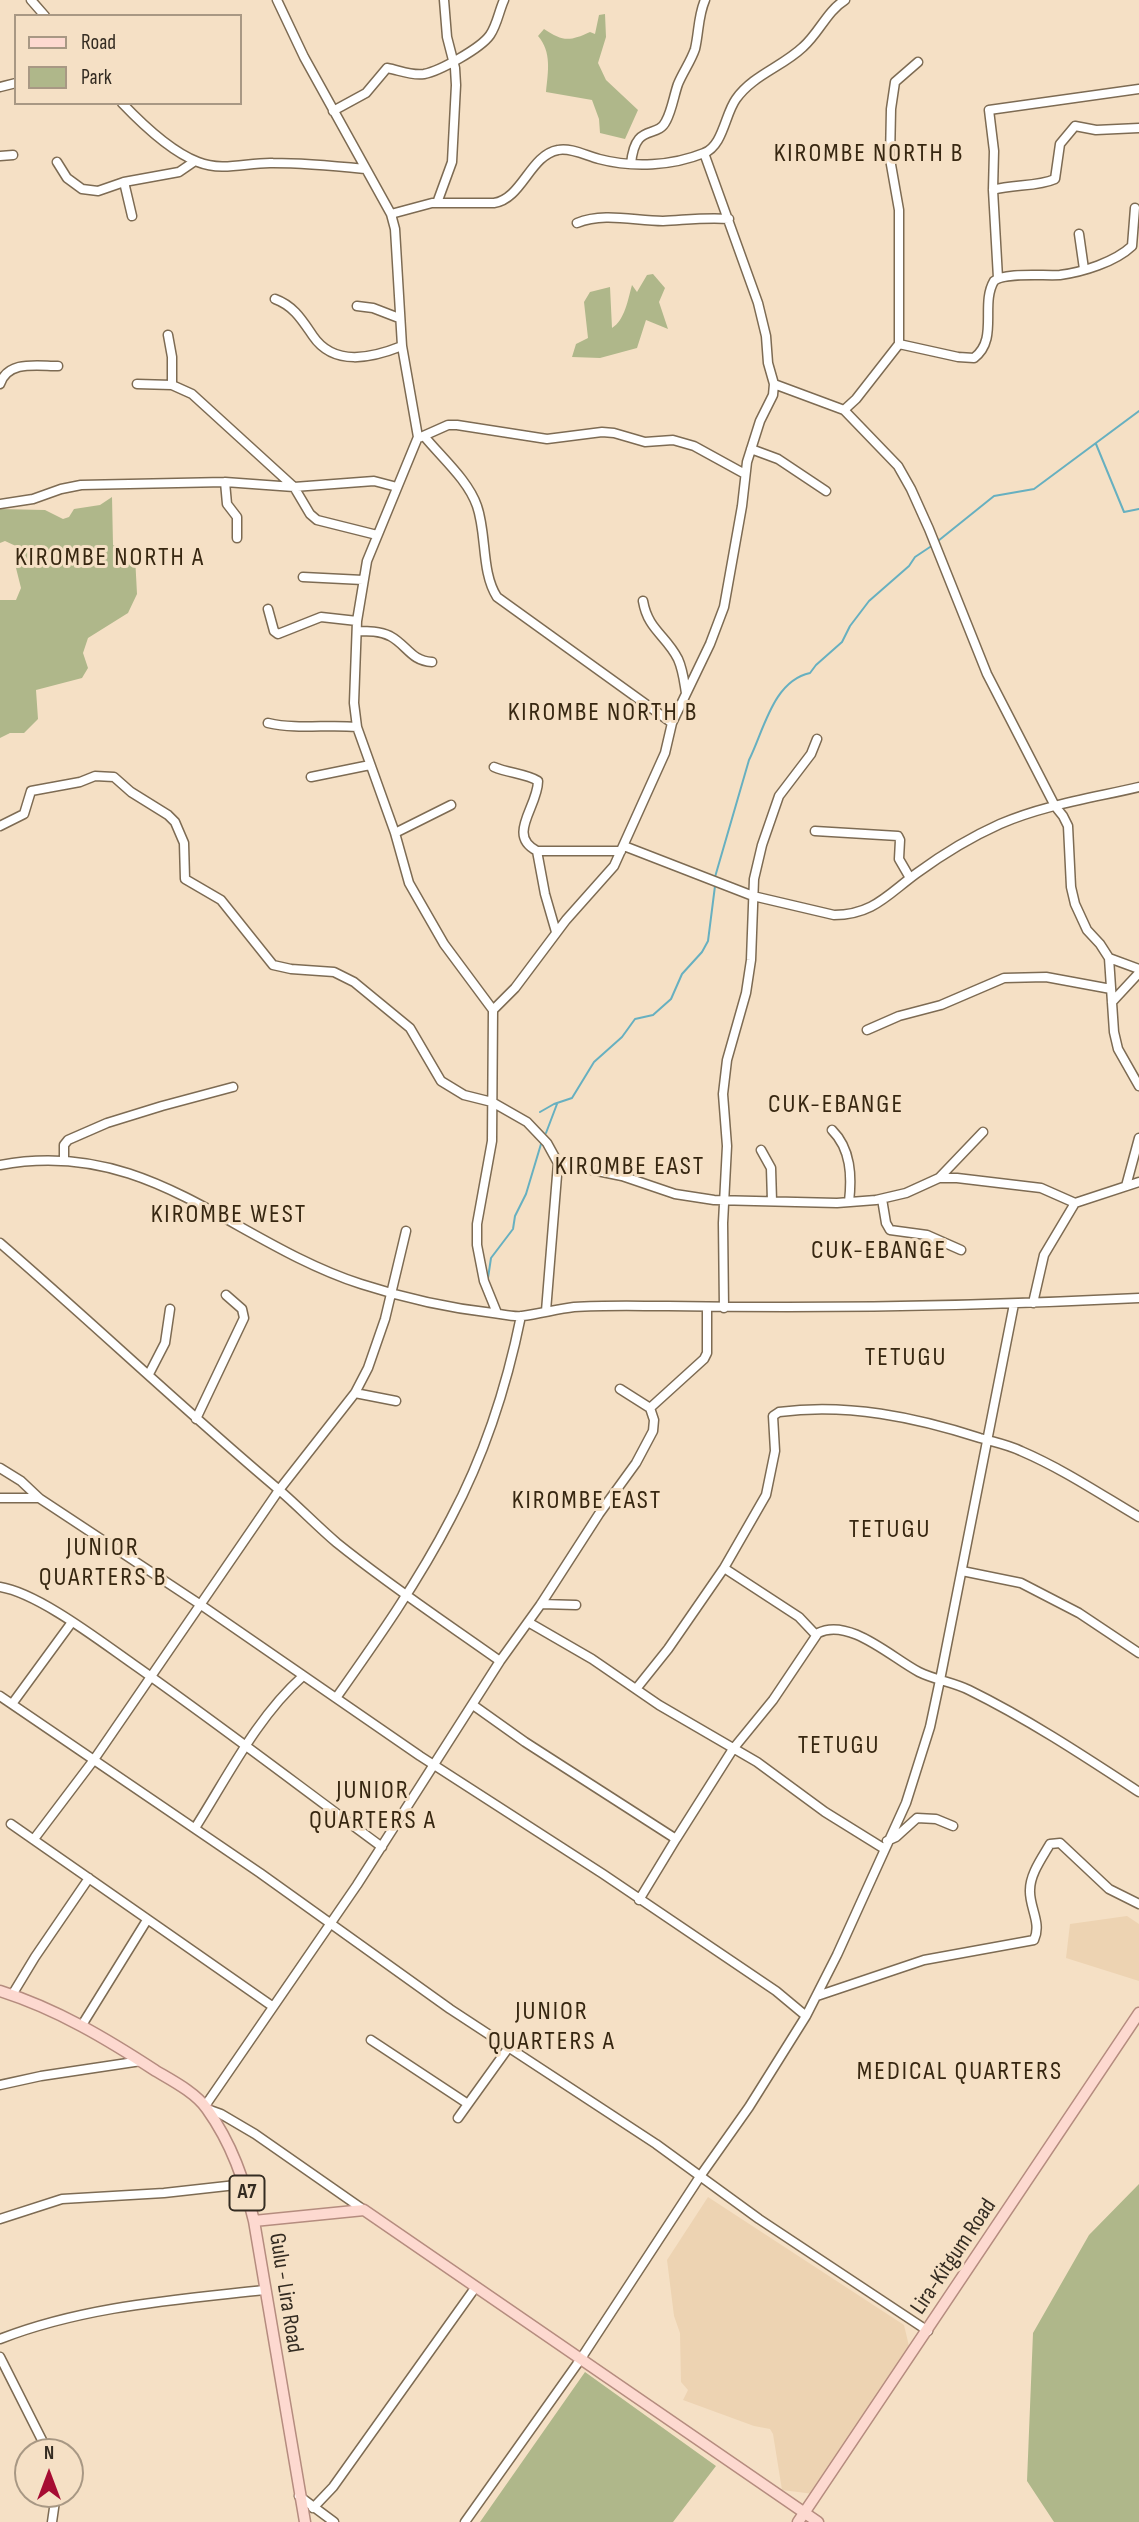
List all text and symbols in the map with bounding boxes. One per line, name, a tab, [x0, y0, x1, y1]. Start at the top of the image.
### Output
legend	[14, 14, 242, 105]
text: Road	[81, 30, 116, 55]
text: Park	[81, 65, 112, 90]
district label: KIROMBE NORTH B	[776, 138, 962, 170]
district label: KIROMBE NORTH A	[17, 542, 203, 574]
district label: KIROMBE NORTH B	[510, 697, 696, 729]
district label: CUK-EBANGE	[769, 1089, 903, 1121]
district label: KIROMBE EAST	[556, 1151, 704, 1183]
district label: KIROMBE WEST	[152, 1199, 306, 1231]
district label: CUK-EBANGE	[812, 1235, 946, 1267]
district label: TETUGU	[865, 1342, 947, 1374]
district label: KIROMBE EAST	[513, 1485, 661, 1517]
district label: TETUGU	[849, 1514, 931, 1546]
district label: JUNIOR QUARTERS B	[40, 1532, 166, 1594]
district label: TETUGU	[798, 1730, 880, 1762]
district label: JUNIOR QUARTERS A	[310, 1775, 436, 1837]
district label: JUNIOR QUARTERS A	[489, 1996, 615, 2058]
district label: MEDICAL QUARTERS	[859, 2056, 1061, 2088]
road number: A7	[230, 2176, 264, 2210]
street label: Lira-Kitgum Road	[905, 2194, 1003, 2320]
street label: Gulu - Lira Road	[262, 2231, 308, 2355]
north arrow	[14, 2438, 84, 2508]
text: N	[44, 2442, 54, 2465]

